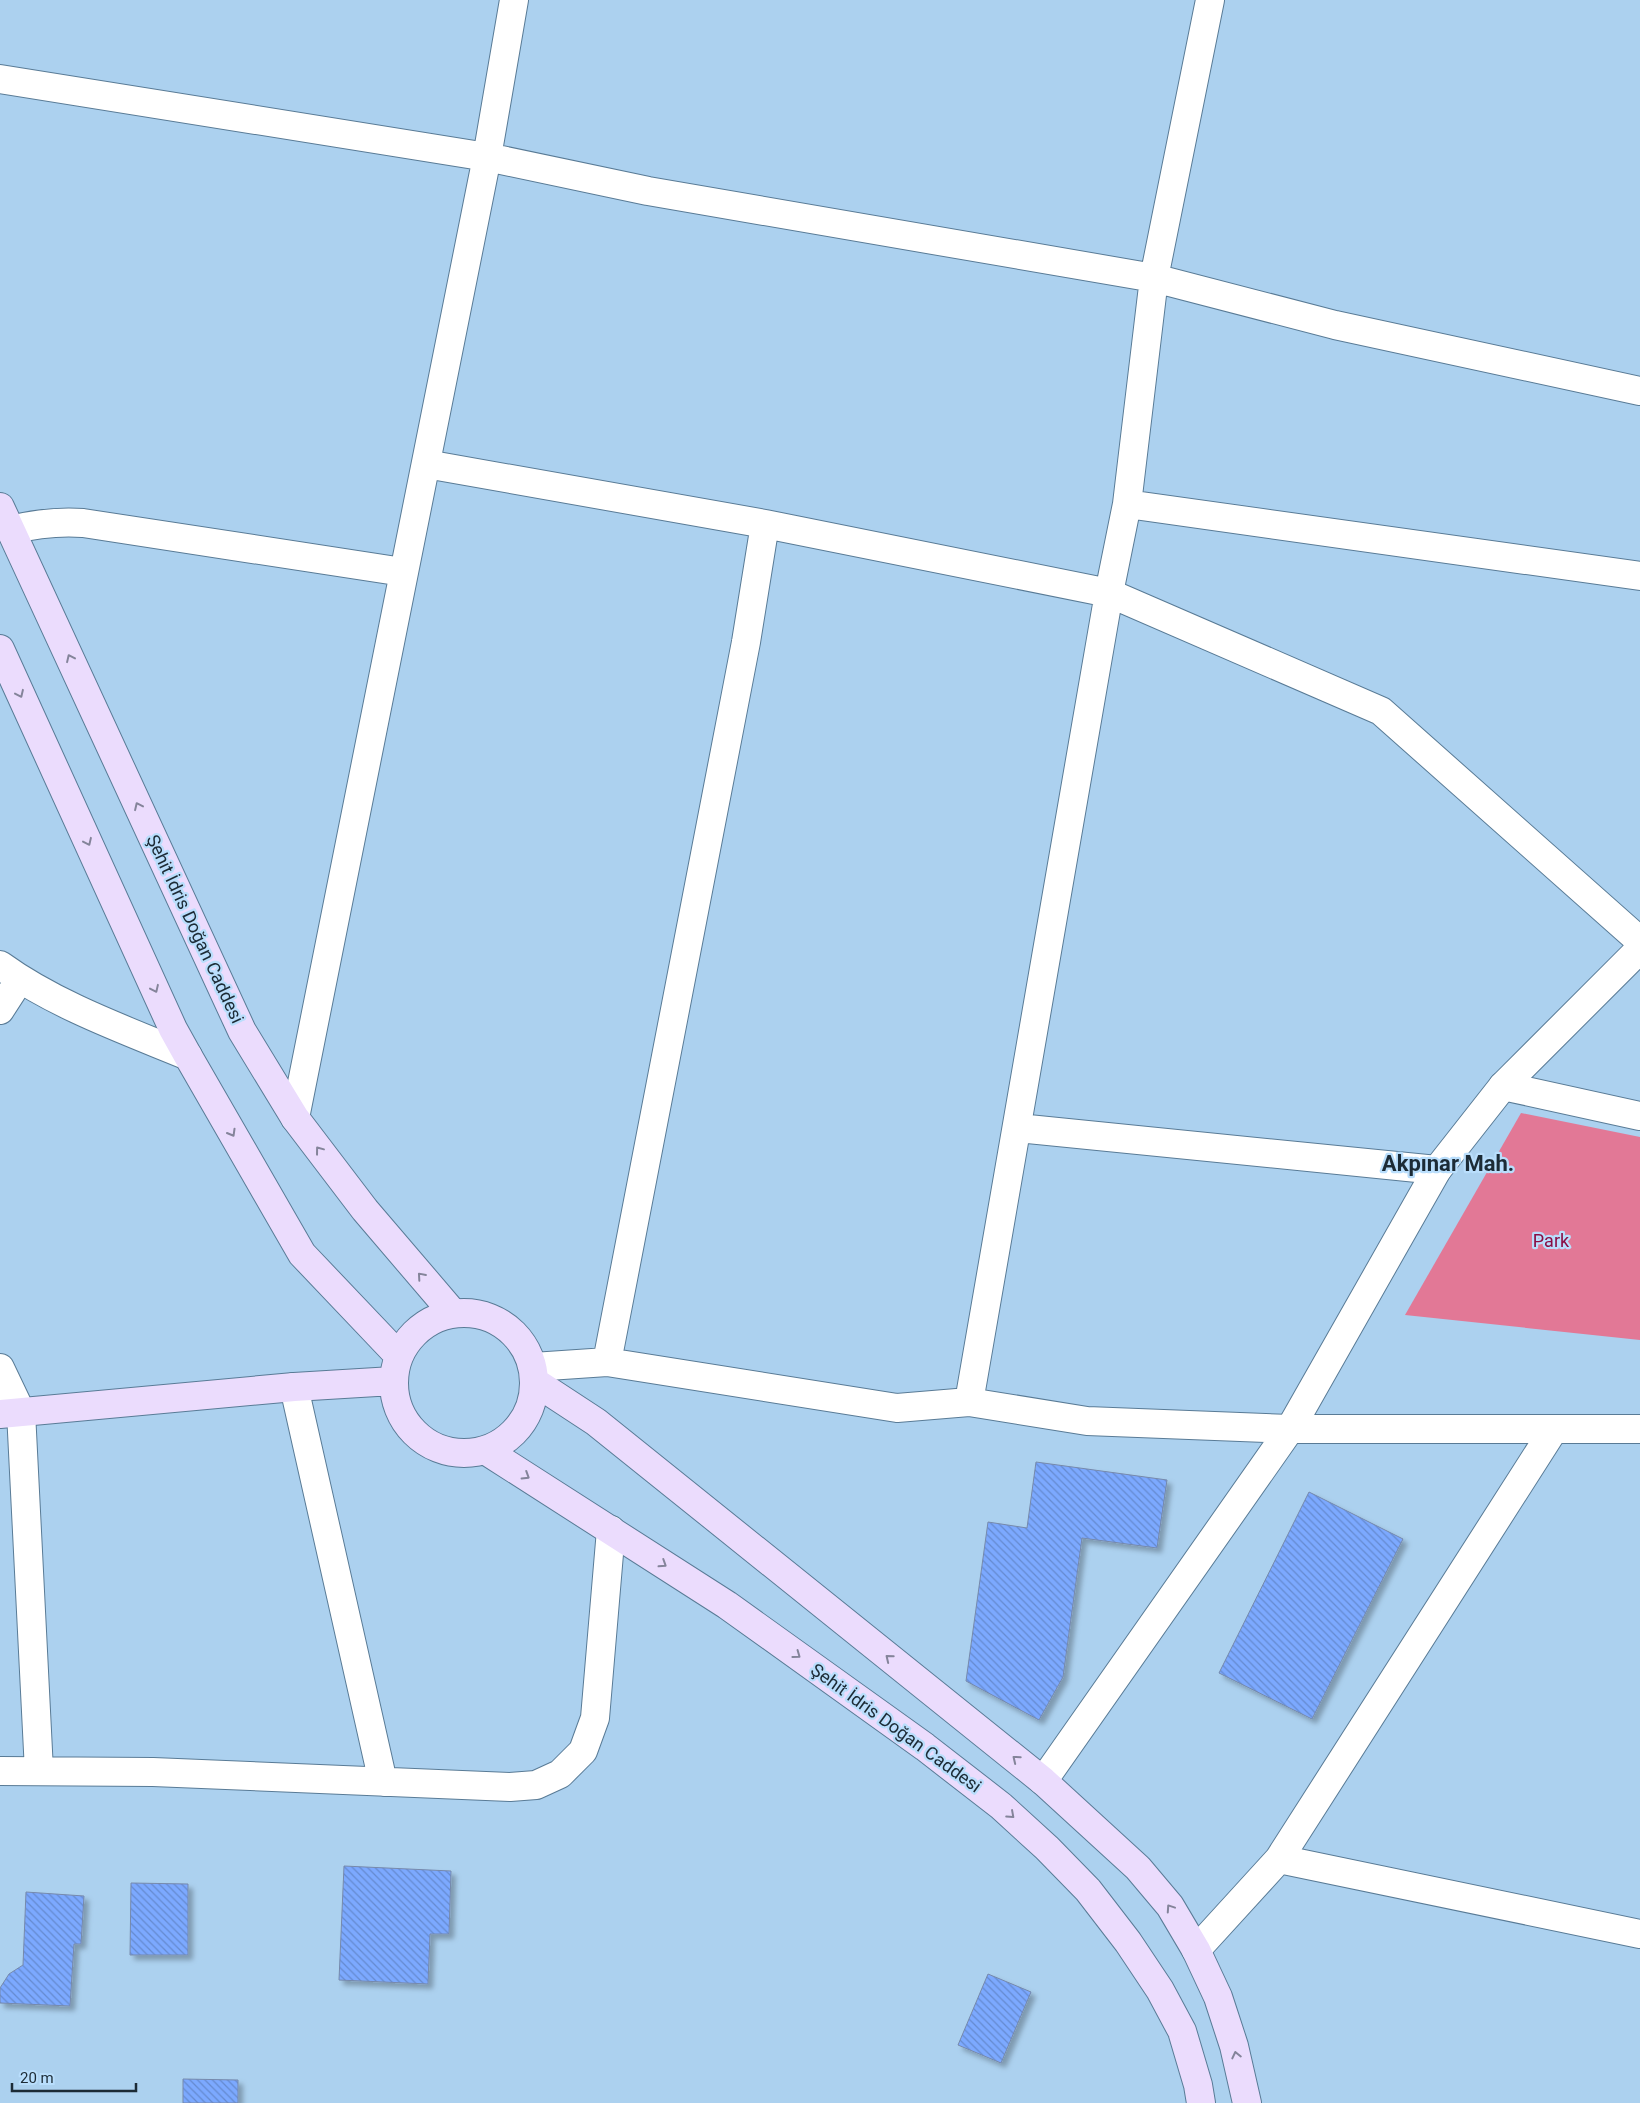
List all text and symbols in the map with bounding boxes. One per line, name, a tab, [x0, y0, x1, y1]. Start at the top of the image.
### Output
one-way arrow	[65, 654, 76, 663]
one-way arrow	[14, 689, 25, 698]
one-way arrow	[134, 802, 144, 811]
street label: Şehit İdris Doğan Caddesi	[142, 831, 248, 1026]
one-way arrow	[81, 836, 91, 845]
one-way arrow	[149, 984, 160, 993]
one-way arrow	[225, 1127, 235, 1136]
one-way arrow	[316, 1146, 325, 1156]
district label: Akpınar Mah.	[1382, 1151, 1514, 1176]
park label: Park	[1533, 1230, 1570, 1251]
one-way arrow	[419, 1273, 427, 1282]
one-way arrow	[521, 1470, 530, 1480]
one-way arrow	[657, 1558, 667, 1567]
one-way arrow	[791, 1649, 801, 1658]
one-way arrow	[886, 1655, 895, 1663]
street label: Şehit İdris Doğan Caddesi	[807, 1659, 986, 1797]
one-way arrow	[1013, 1757, 1022, 1765]
one-way arrow	[1006, 1810, 1015, 1819]
one-way arrow	[1167, 1904, 1176, 1914]
one-way arrow	[1232, 2051, 1242, 2060]
scale bar	[12, 2060, 136, 2092]
text: 20 m	[20, 2069, 54, 2087]

